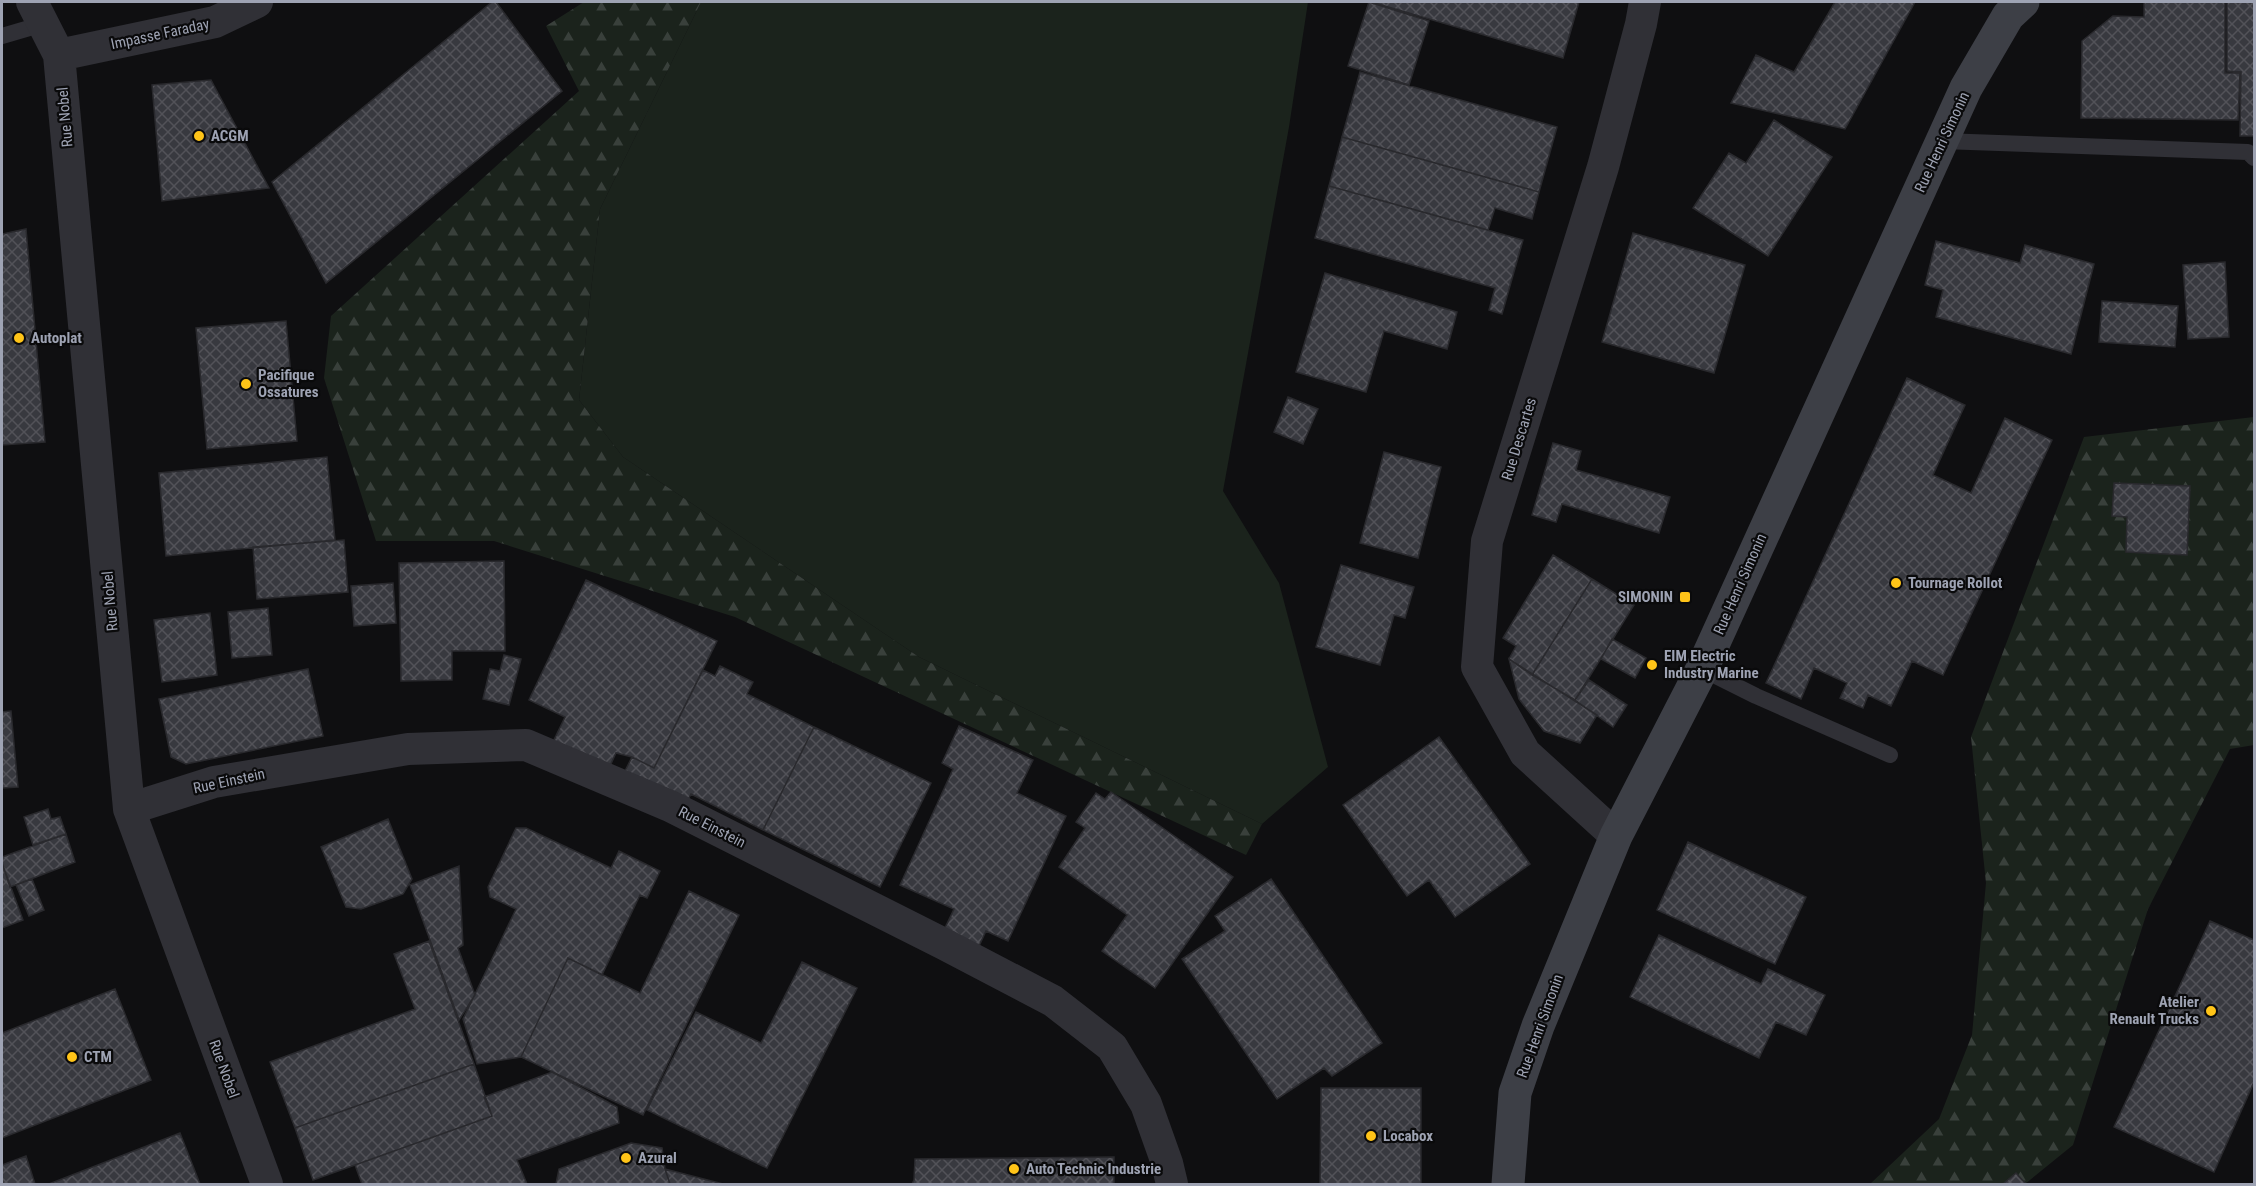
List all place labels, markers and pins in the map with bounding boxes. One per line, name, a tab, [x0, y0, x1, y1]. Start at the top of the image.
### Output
place label: ACGM	[211, 127, 249, 145]
marker: ACGM	[192, 129, 206, 143]
place label: Autoplat	[31, 329, 82, 347]
marker: Autoplat	[12, 331, 26, 345]
place label: Pacifique Ossatures	[258, 366, 319, 401]
marker: Pacifique Ossatures	[239, 377, 253, 391]
place label: Tournage Rollot	[1908, 574, 2003, 592]
marker: Tournage Rollot	[1889, 576, 1903, 590]
place label: SIMONIN	[1618, 588, 1673, 606]
marker: SIMONIN	[1678, 590, 1692, 604]
place label: EIM Electric Industry Marine	[1664, 647, 1759, 682]
marker: EIM Electric Industry Marine	[1645, 658, 1659, 672]
place label: Atelier Renault Trucks	[2109, 993, 2199, 1028]
marker: Atelier Renault Trucks	[2204, 1004, 2218, 1018]
place label: CTM	[84, 1048, 112, 1066]
marker: CTM	[65, 1050, 79, 1064]
place label: Locabox	[1383, 1127, 1433, 1145]
marker: Locabox	[1364, 1129, 1378, 1143]
place label: Azural	[638, 1149, 677, 1167]
marker: Azural	[619, 1151, 633, 1165]
place label: Auto Technic Industrie	[1026, 1160, 1161, 1178]
marker: Auto Technic Industrie	[1007, 1162, 1021, 1176]

